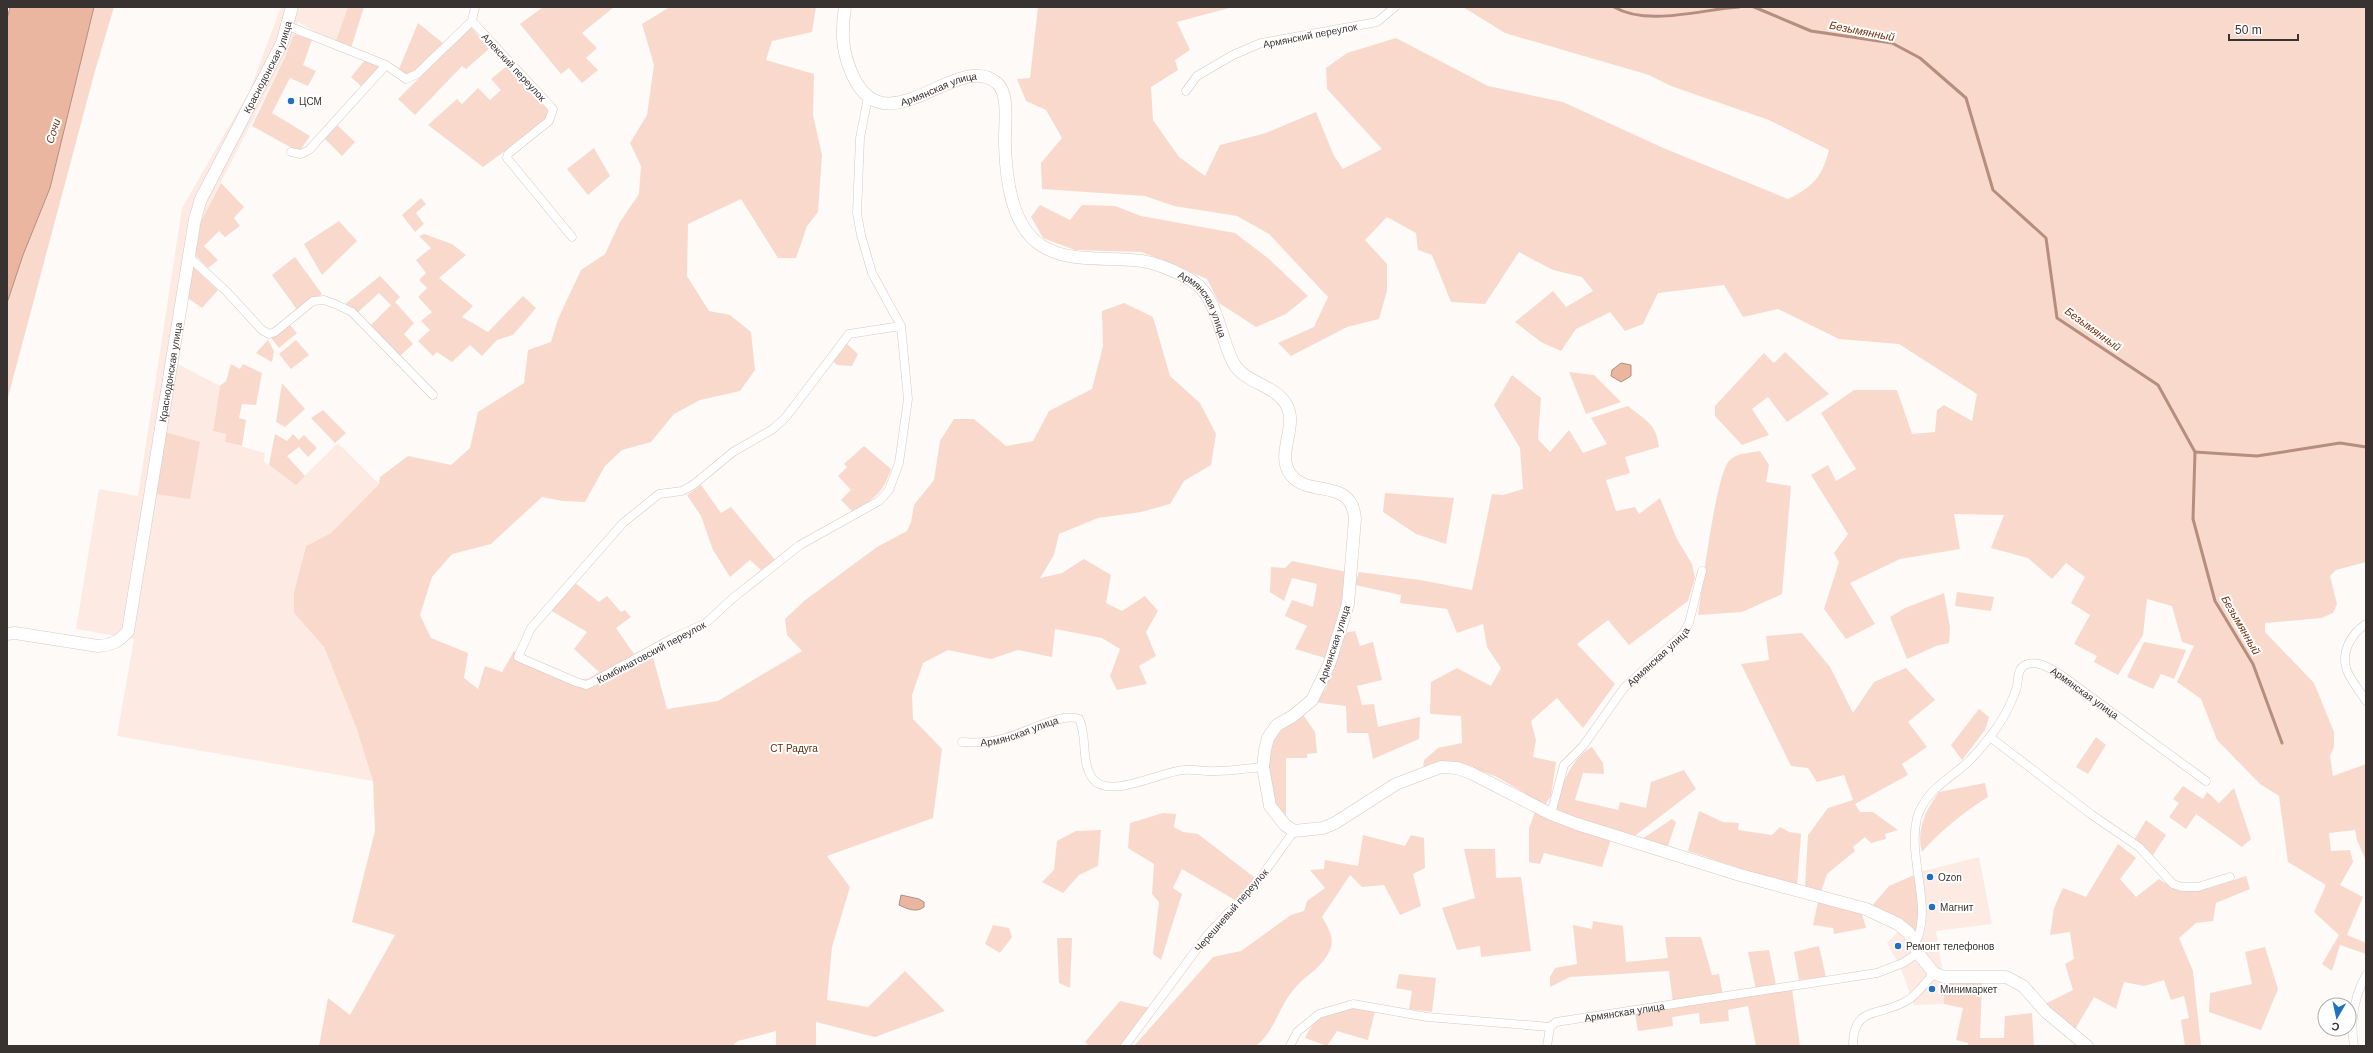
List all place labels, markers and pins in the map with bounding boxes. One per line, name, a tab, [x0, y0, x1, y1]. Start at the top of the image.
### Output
marker: ЦСМ	[286, 96, 296, 106]
place label: ЦСМ	[299, 96, 322, 107]
marker: Ozon	[1925, 872, 1935, 882]
place label: Ozon	[1938, 872, 1962, 883]
marker: Магнит	[1927, 902, 1937, 912]
place label: Магнит	[1940, 902, 1974, 913]
marker: Ремонт телефонов	[1893, 941, 1903, 951]
place label: Ремонт телефонов	[1906, 941, 1994, 952]
marker: Минимаркет	[1927, 984, 1937, 994]
place label: Минимаркет	[1940, 984, 1998, 995]

